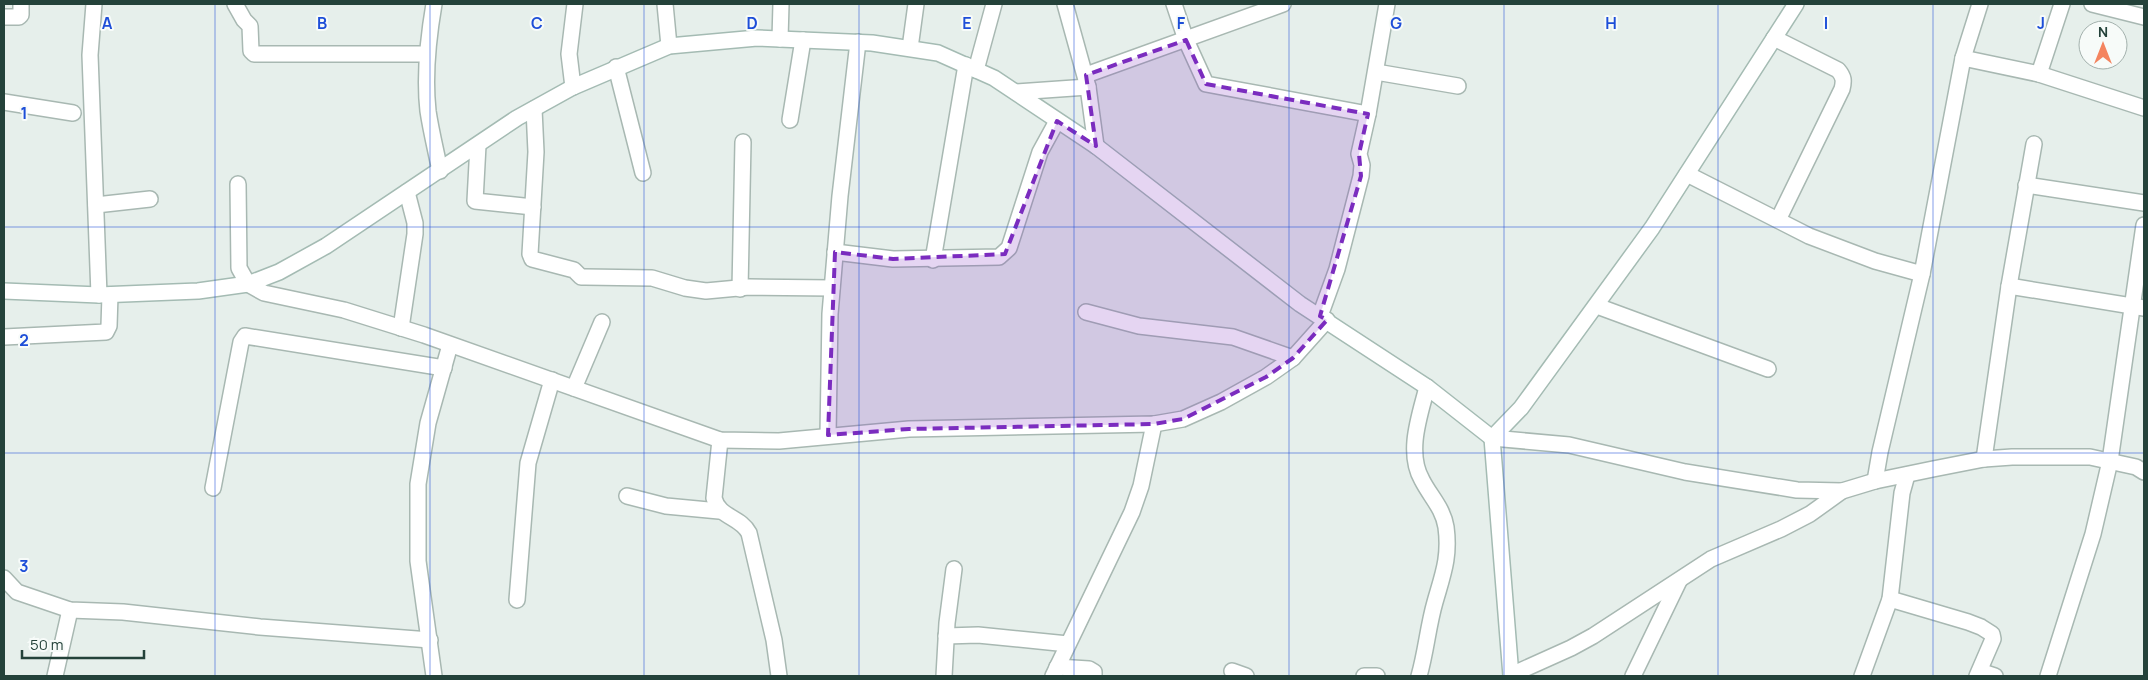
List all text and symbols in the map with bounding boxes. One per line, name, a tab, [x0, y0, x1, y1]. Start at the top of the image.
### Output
text: A	[102, 12, 113, 34]
text: B	[317, 12, 327, 34]
text: C	[531, 12, 543, 34]
text: D	[746, 12, 758, 34]
text: E	[962, 12, 972, 34]
text: F	[1177, 12, 1186, 34]
text: G	[1390, 12, 1402, 34]
text: H	[1605, 12, 1617, 34]
text: I	[1824, 12, 1828, 34]
text: J	[2037, 12, 2045, 34]
north arrow	[2078, 20, 2128, 70]
text: N	[2098, 22, 2108, 41]
text: 1	[20, 102, 28, 124]
text: 2	[19, 329, 29, 351]
text: 3	[19, 555, 29, 577]
scale bar	[22, 628, 145, 660]
text: 50 m	[30, 634, 64, 655]

